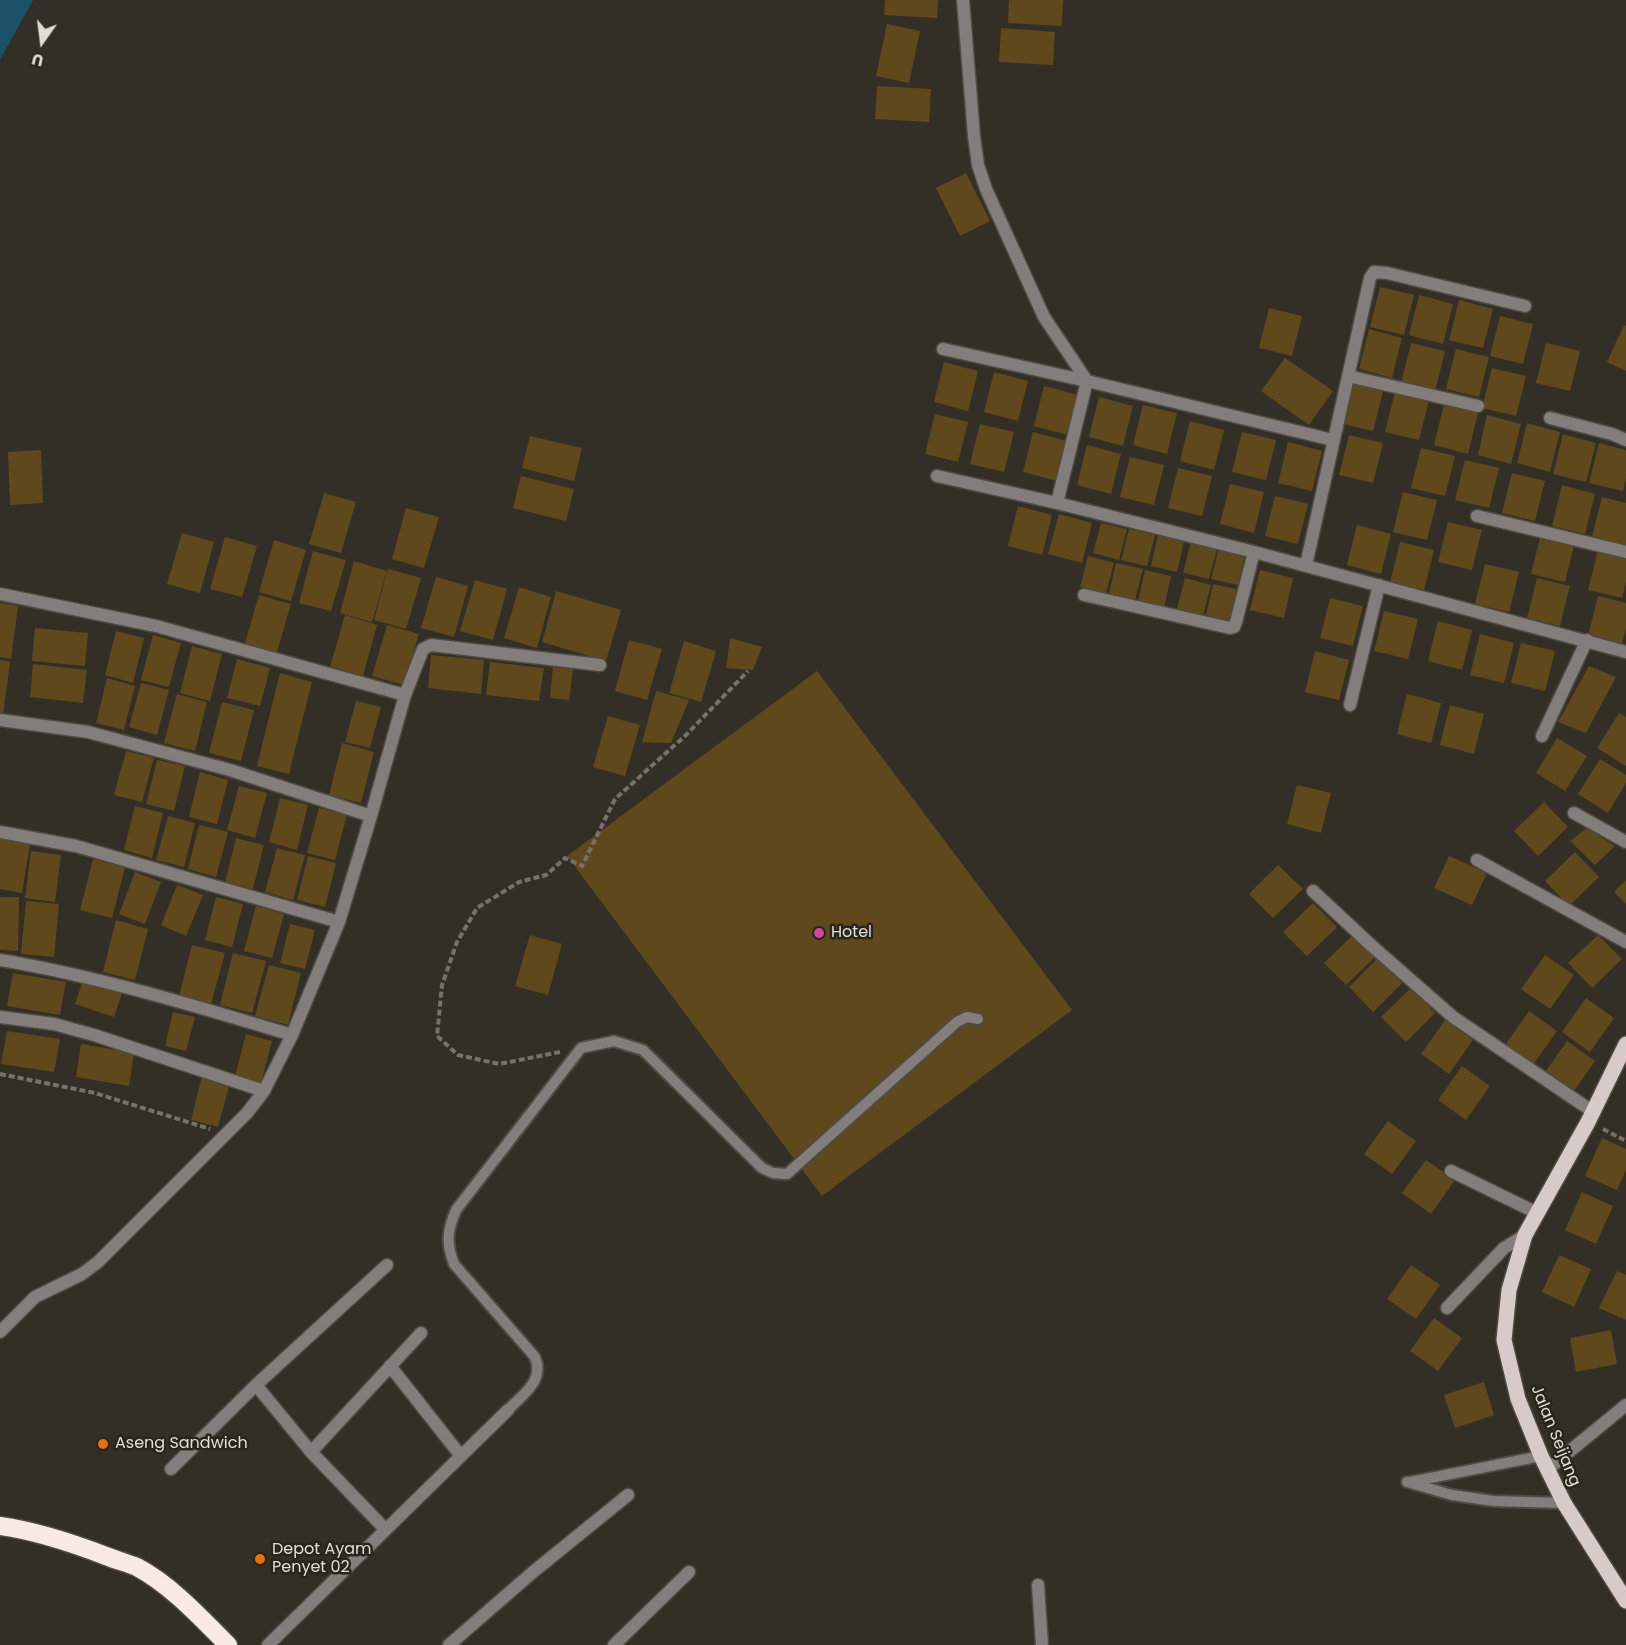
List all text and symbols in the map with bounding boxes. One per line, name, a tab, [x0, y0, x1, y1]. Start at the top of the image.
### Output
north arrow	[12, 12, 72, 72]
text: U	[29, 47, 46, 72]
place label: Hotel	[831, 923, 872, 943]
marker: Hotel	[812, 926, 826, 940]
street label: Jalan Seijang	[1526, 1382, 1584, 1490]
place label: Aseng Sandwich	[115, 1434, 248, 1454]
marker: Aseng Sandwich	[96, 1437, 110, 1451]
place label: Depot Ayam Penyet 02	[272, 1540, 371, 1578]
marker: Depot Ayam Penyet 02	[253, 1552, 267, 1566]

